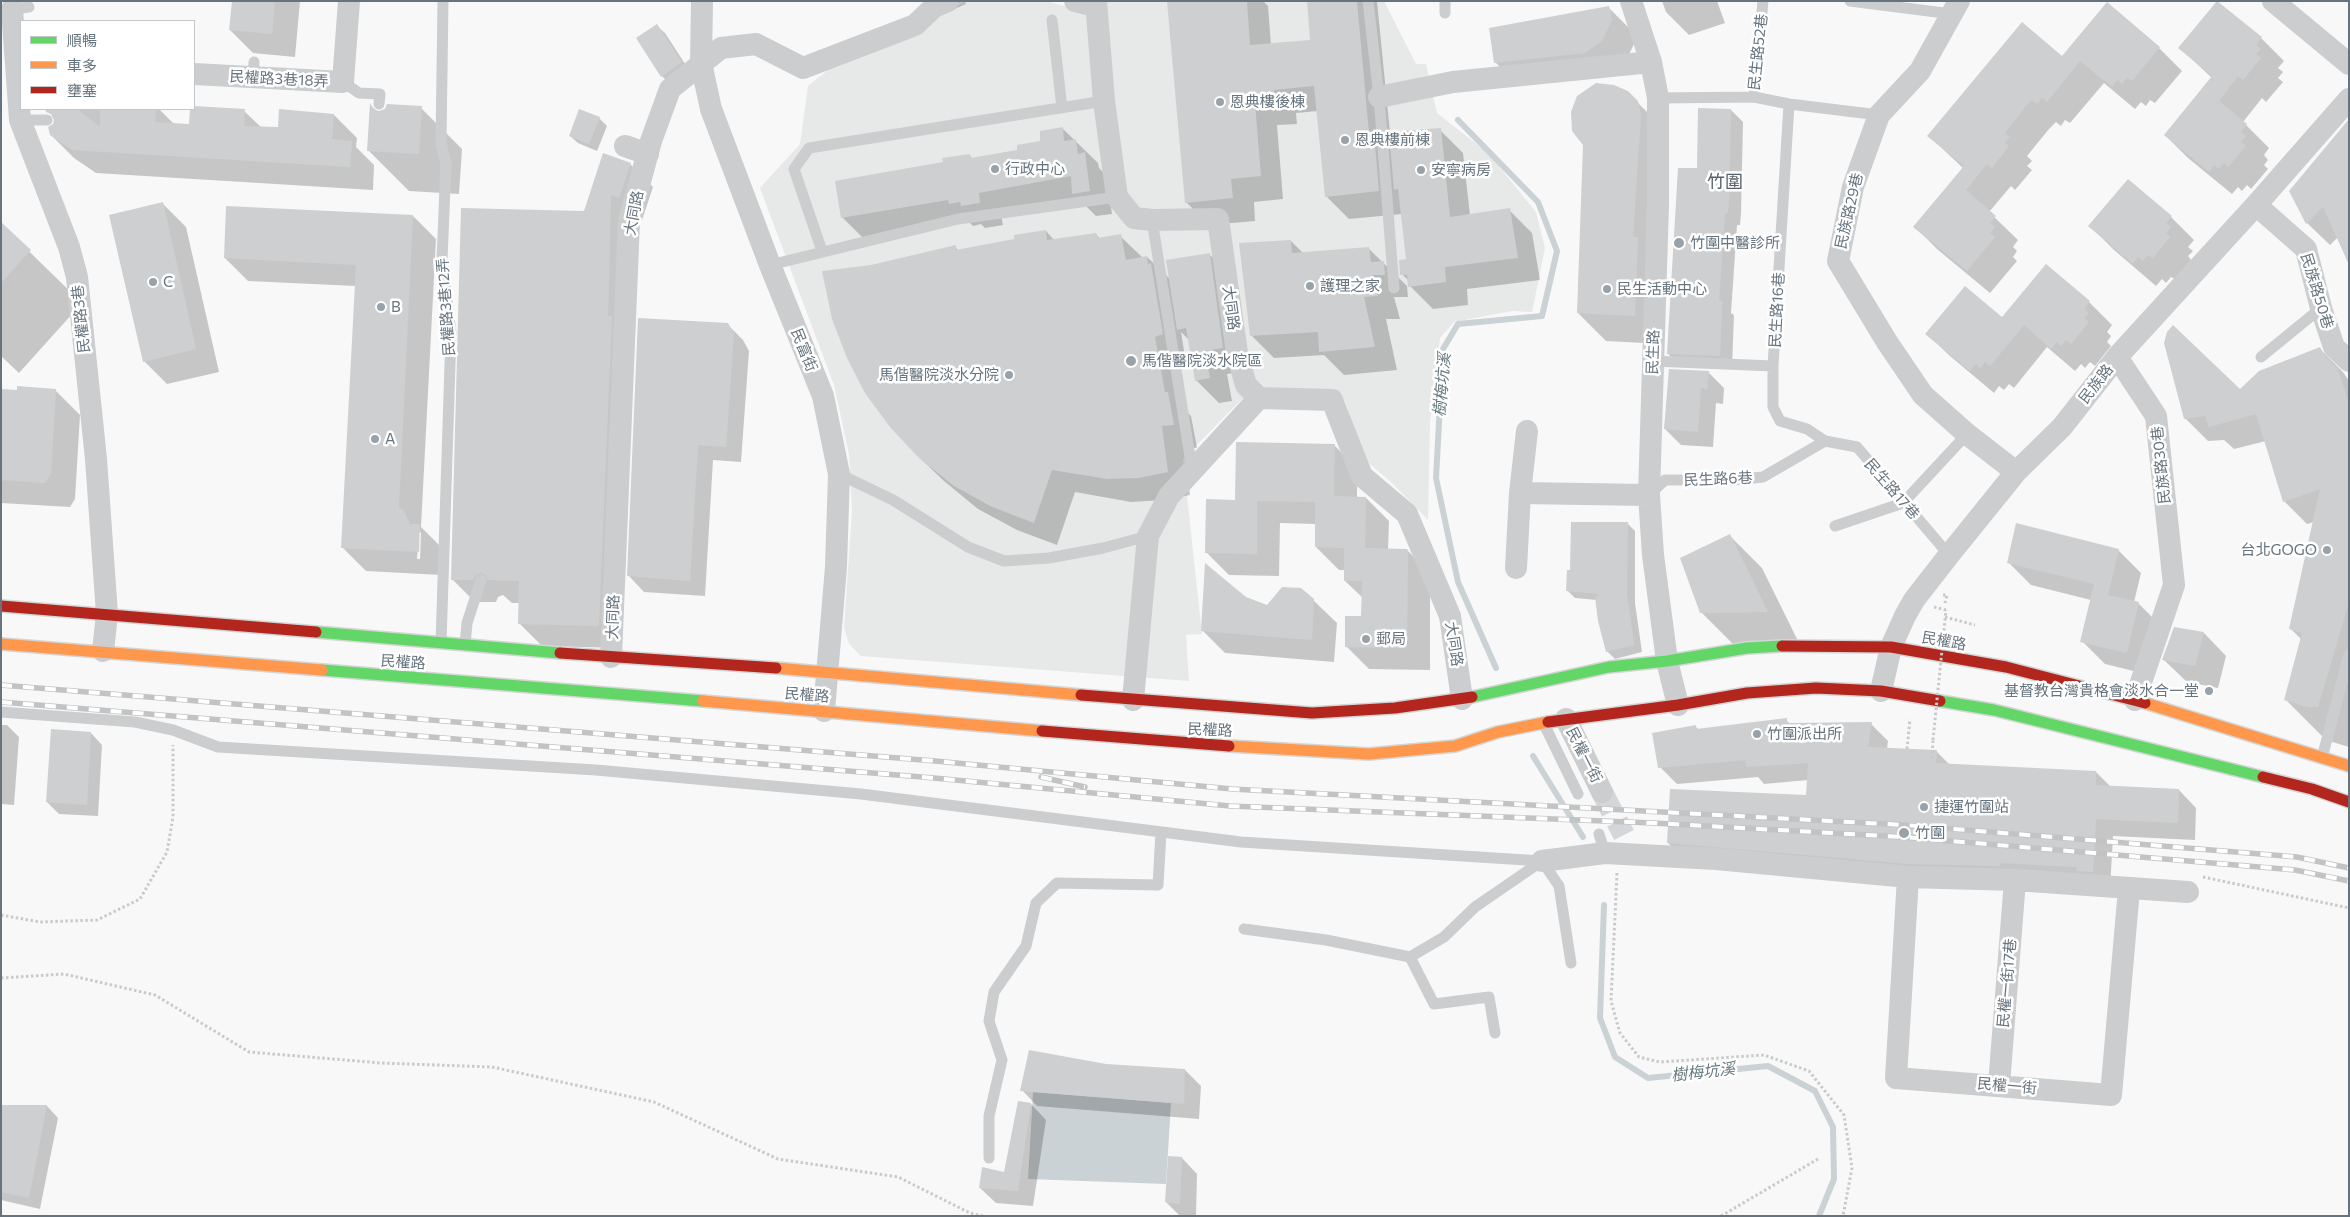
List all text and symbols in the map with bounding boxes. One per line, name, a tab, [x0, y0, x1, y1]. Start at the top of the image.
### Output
street label: 民生路52巷	[1745, 13, 1771, 91]
legend	[20, 20, 195, 110]
text: 順暢	[67, 31, 97, 49]
text: 車多	[67, 56, 97, 74]
street label: 民權路3巷18弄	[229, 67, 329, 91]
text: 壅塞	[67, 81, 97, 99]
place label: 恩典樓後棟	[1230, 93, 1305, 111]
marker: 恩典樓後棟	[1214, 96, 1226, 108]
place label: 恩典樓前棟	[1355, 131, 1430, 149]
marker: 恩典樓前棟	[1339, 134, 1351, 146]
place label: 行政中心	[1005, 160, 1065, 178]
place label: 安寧病房	[1431, 161, 1491, 179]
marker: 行政中心	[989, 163, 1001, 175]
marker: 安寧病房	[1415, 164, 1427, 176]
district label: 竹圍	[1707, 171, 1743, 193]
street label: 民族路29巷	[1832, 171, 1866, 251]
street label: 大同路	[621, 189, 647, 237]
place label: 竹圍中醫診所	[1690, 234, 1780, 252]
marker: 竹圍中醫診所	[1672, 236, 1686, 250]
street label: 民族路50巷	[2297, 251, 2337, 331]
street label: 民權路3巷12弄	[434, 257, 458, 357]
street label: 民生路16巷	[1766, 272, 1788, 348]
place label: C	[163, 273, 173, 291]
marker: C	[147, 276, 159, 288]
place label: 護理之家	[1320, 277, 1380, 295]
marker: 護理之家	[1304, 280, 1316, 292]
place label: 民生活動中心	[1617, 280, 1707, 298]
marker: 民生活動中心	[1601, 283, 1613, 295]
street label: 民權路3巷	[68, 284, 94, 354]
street label: 大同路	[1219, 284, 1243, 332]
place label: B	[391, 298, 401, 316]
marker: B	[375, 301, 387, 313]
street label: 民富街	[787, 326, 821, 374]
street label: 民生路	[1643, 329, 1663, 375]
place label: 馬偕醫院淡水院區	[1142, 352, 1262, 370]
water label: 樹梅坑溪	[1430, 352, 1454, 418]
marker: 馬偕醫院淡水院區	[1124, 354, 1138, 368]
street label: 民族路	[2075, 361, 2117, 407]
place label: 馬偕醫院淡水分院	[879, 366, 999, 384]
marker: 馬偕醫院淡水分院	[1003, 369, 1015, 381]
street label: 民族路30巷	[2148, 425, 2174, 505]
place label: A	[385, 430, 395, 448]
marker: A	[369, 433, 381, 445]
street label: 民生路17巷	[1861, 455, 1923, 523]
street label: 民生路6巷	[1683, 469, 1753, 489]
place label: 台北GOGO	[2241, 541, 2317, 559]
marker: 台北GOGO	[2321, 544, 2333, 556]
street label: 大同路	[603, 594, 623, 640]
street label: 大同路	[1442, 620, 1466, 668]
street label: 民權路	[1920, 628, 1968, 654]
place label: 郵局	[1376, 630, 1406, 648]
marker: 郵局	[1360, 633, 1372, 645]
street label: 民權路	[380, 651, 426, 673]
place label: 基督教台灣貴格會淡水合一堂	[2004, 682, 2199, 700]
street label: 民權路	[784, 684, 830, 706]
marker: 基督教台灣貴格會淡水合一堂	[2203, 685, 2215, 697]
street label: 民權路	[1187, 720, 1233, 740]
street label: 民權一街	[1562, 724, 1606, 786]
place label: 竹圍派出所	[1767, 725, 1842, 743]
marker: 竹圍派出所	[1751, 728, 1763, 740]
place label: 捷運竹圍站	[1934, 798, 2009, 816]
marker: 捷運竹圍站	[1918, 801, 1930, 813]
place label: 竹圍	[1915, 824, 1945, 842]
marker: 竹圍	[1897, 826, 1911, 840]
street label: 民權一街17巷	[1994, 938, 2020, 1028]
water label: 樹梅坑溪	[1670, 1059, 1736, 1085]
street label: 民權一街	[1976, 1074, 2038, 1098]

